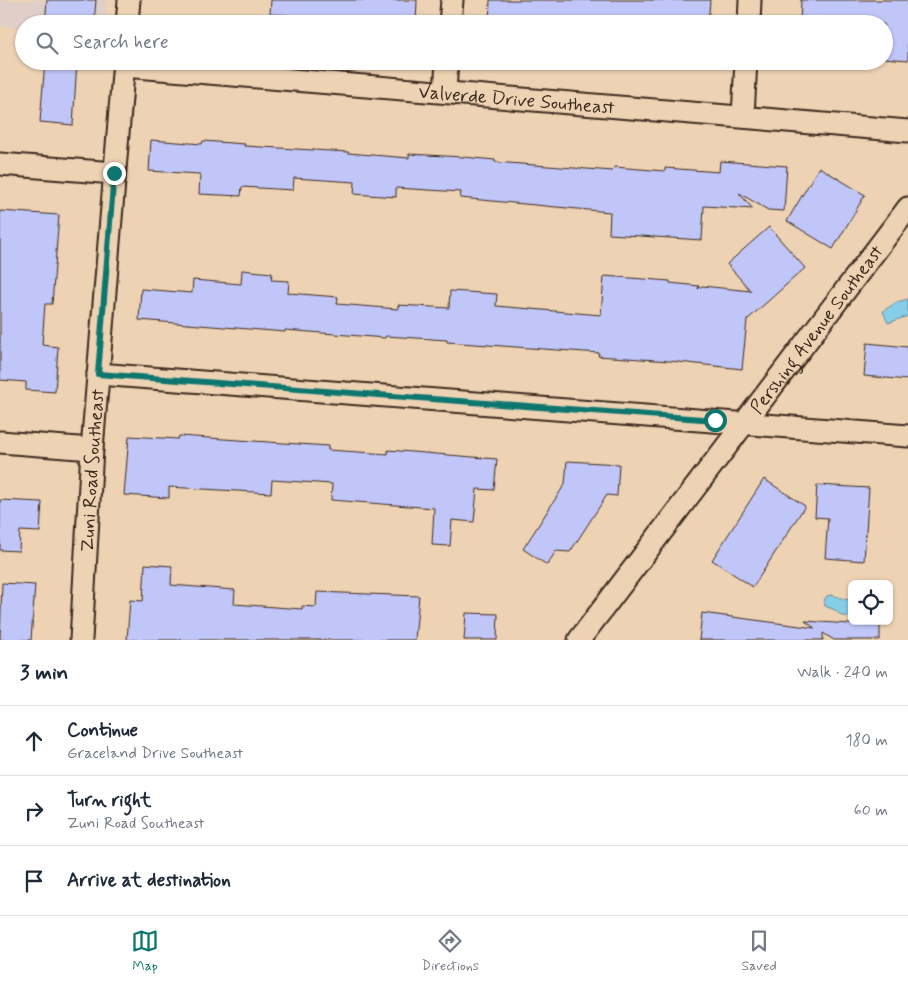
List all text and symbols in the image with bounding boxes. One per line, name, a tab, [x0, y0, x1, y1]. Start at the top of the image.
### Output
search box	[15, 15, 893, 70]
icon: search	[33, 29, 61, 57]
text: Search here	[73, 30, 169, 55]
street label: Valverde Drive Southeast	[418, 79, 616, 121]
route end	[103, 162, 126, 185]
street label: Pershing Avenue Southeast	[745, 240, 889, 419]
street label: Zuni Road Southeast	[75, 388, 111, 553]
route start	[704, 409, 727, 432]
map controls	[848, 580, 893, 625]
button: locate	[848, 580, 893, 625]
text: 3 min	[20, 659, 68, 687]
text: Walk · 240 m	[797, 662, 888, 683]
text: Continue	[67, 718, 138, 743]
icon: ahead	[20, 727, 48, 755]
text: 180 m	[845, 730, 888, 751]
text: Graceland Drive Southeast	[67, 743, 243, 764]
text: Turn right	[67, 788, 151, 813]
icon: right	[20, 797, 48, 825]
text: 60 m	[854, 800, 888, 821]
text: Zuni Road Southeast	[67, 813, 204, 834]
icon: arrive	[20, 867, 48, 895]
text: Arrive at destination	[67, 868, 231, 893]
tab: Map	[131, 927, 159, 975]
tab: Directions	[422, 927, 479, 975]
tab: Saved	[741, 927, 777, 975]

